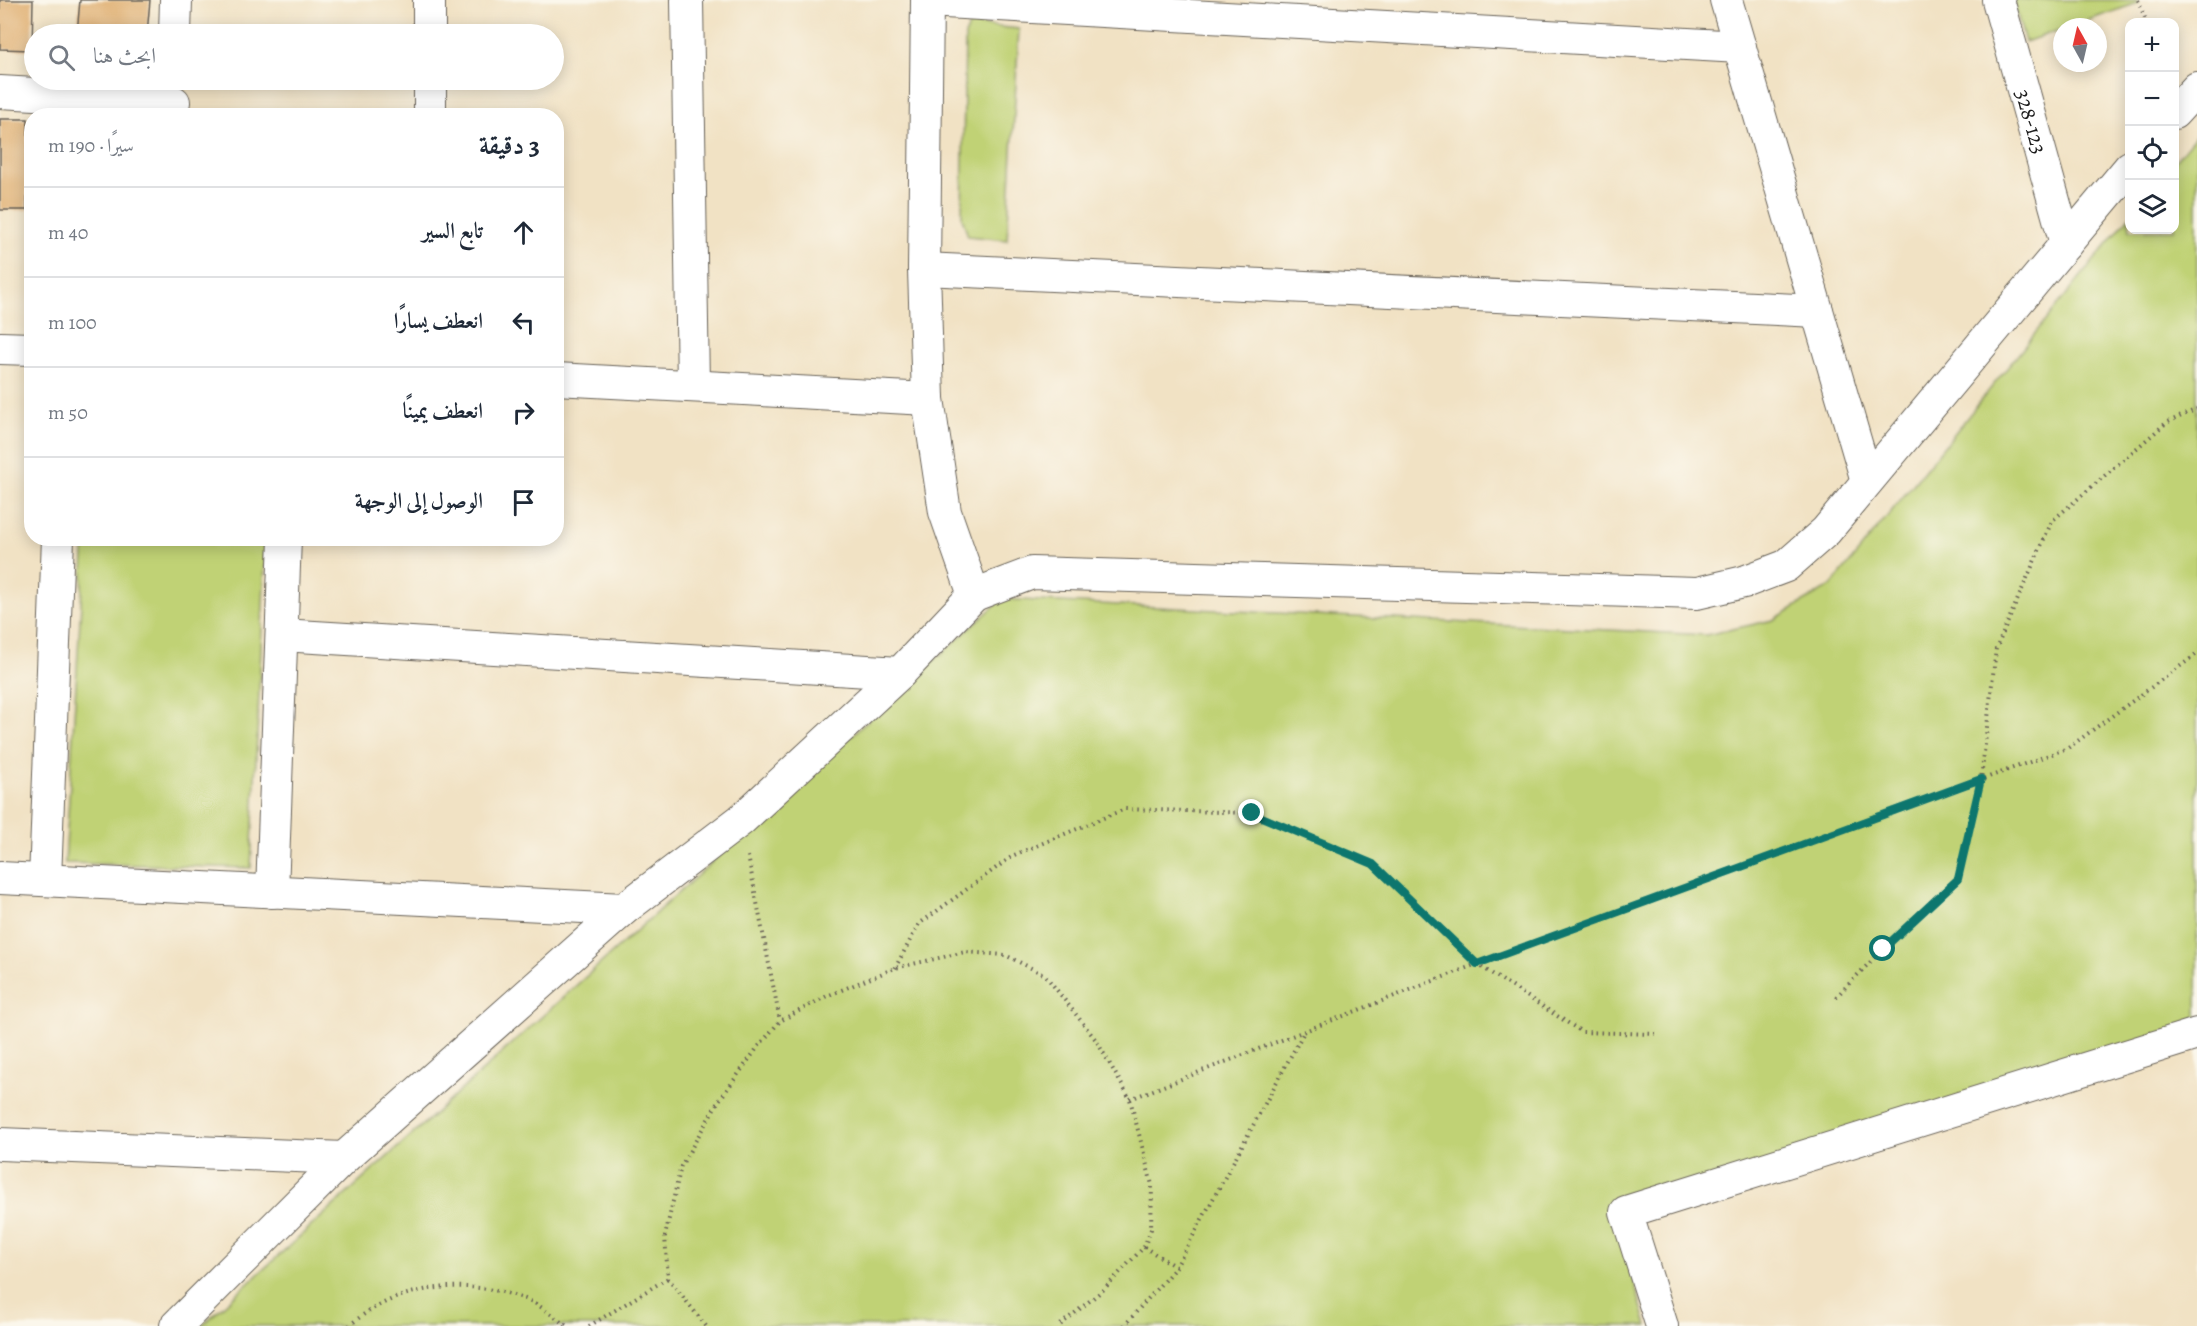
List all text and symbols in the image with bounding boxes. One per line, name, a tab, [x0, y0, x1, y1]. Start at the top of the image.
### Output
north arrow	[2053, 18, 2107, 72]
map controls	[2125, 18, 2179, 234]
button: +	[2125, 18, 2179, 72]
search box	[24, 24, 564, 90]
icon: search	[45, 41, 78, 74]
text: ابحث هنا	[93, 41, 156, 71]
button: −	[2125, 72, 2179, 126]
street label: 328-123	[2008, 86, 2054, 157]
button: locate	[2125, 126, 2179, 180]
text: 3 دقيقة	[479, 128, 540, 163]
text: سيرًا · 190 m	[48, 132, 134, 159]
button: layers	[2125, 180, 2179, 234]
text: تابع السير	[422, 216, 483, 246]
icon: ahead	[507, 216, 540, 249]
text: 40 m	[48, 219, 88, 246]
text: انعطف يسارًا	[394, 306, 483, 336]
icon: left	[507, 306, 540, 339]
text: 100 m	[48, 309, 97, 336]
text: انعطف يمينًا	[403, 396, 483, 426]
icon: right	[507, 396, 540, 429]
text: 50 m	[48, 399, 88, 426]
text: الوصول إلى الوجهة	[355, 486, 483, 516]
icon: arrive	[507, 486, 540, 519]
route end	[1238, 799, 1264, 825]
route start	[1869, 935, 1895, 961]

